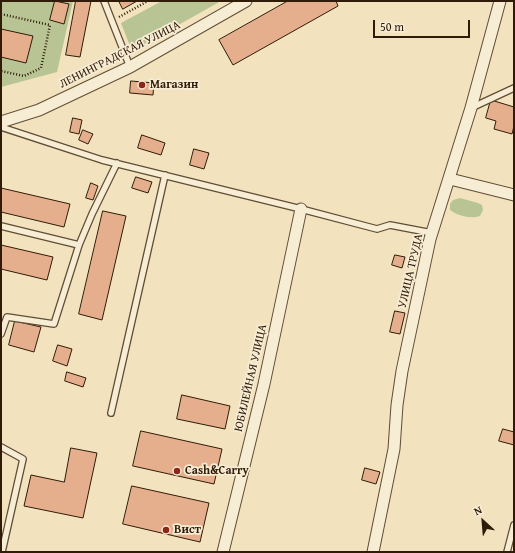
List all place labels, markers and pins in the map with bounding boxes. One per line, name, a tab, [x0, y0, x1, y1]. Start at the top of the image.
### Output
place label: Магазин	[150, 78, 198, 92]
marker: Магазин	[137, 80, 147, 90]
place label: Cash&Carry	[185, 464, 249, 478]
marker: Cash&Carry	[172, 466, 182, 476]
place label: Вист	[174, 523, 201, 537]
marker: Вист	[161, 525, 171, 535]

